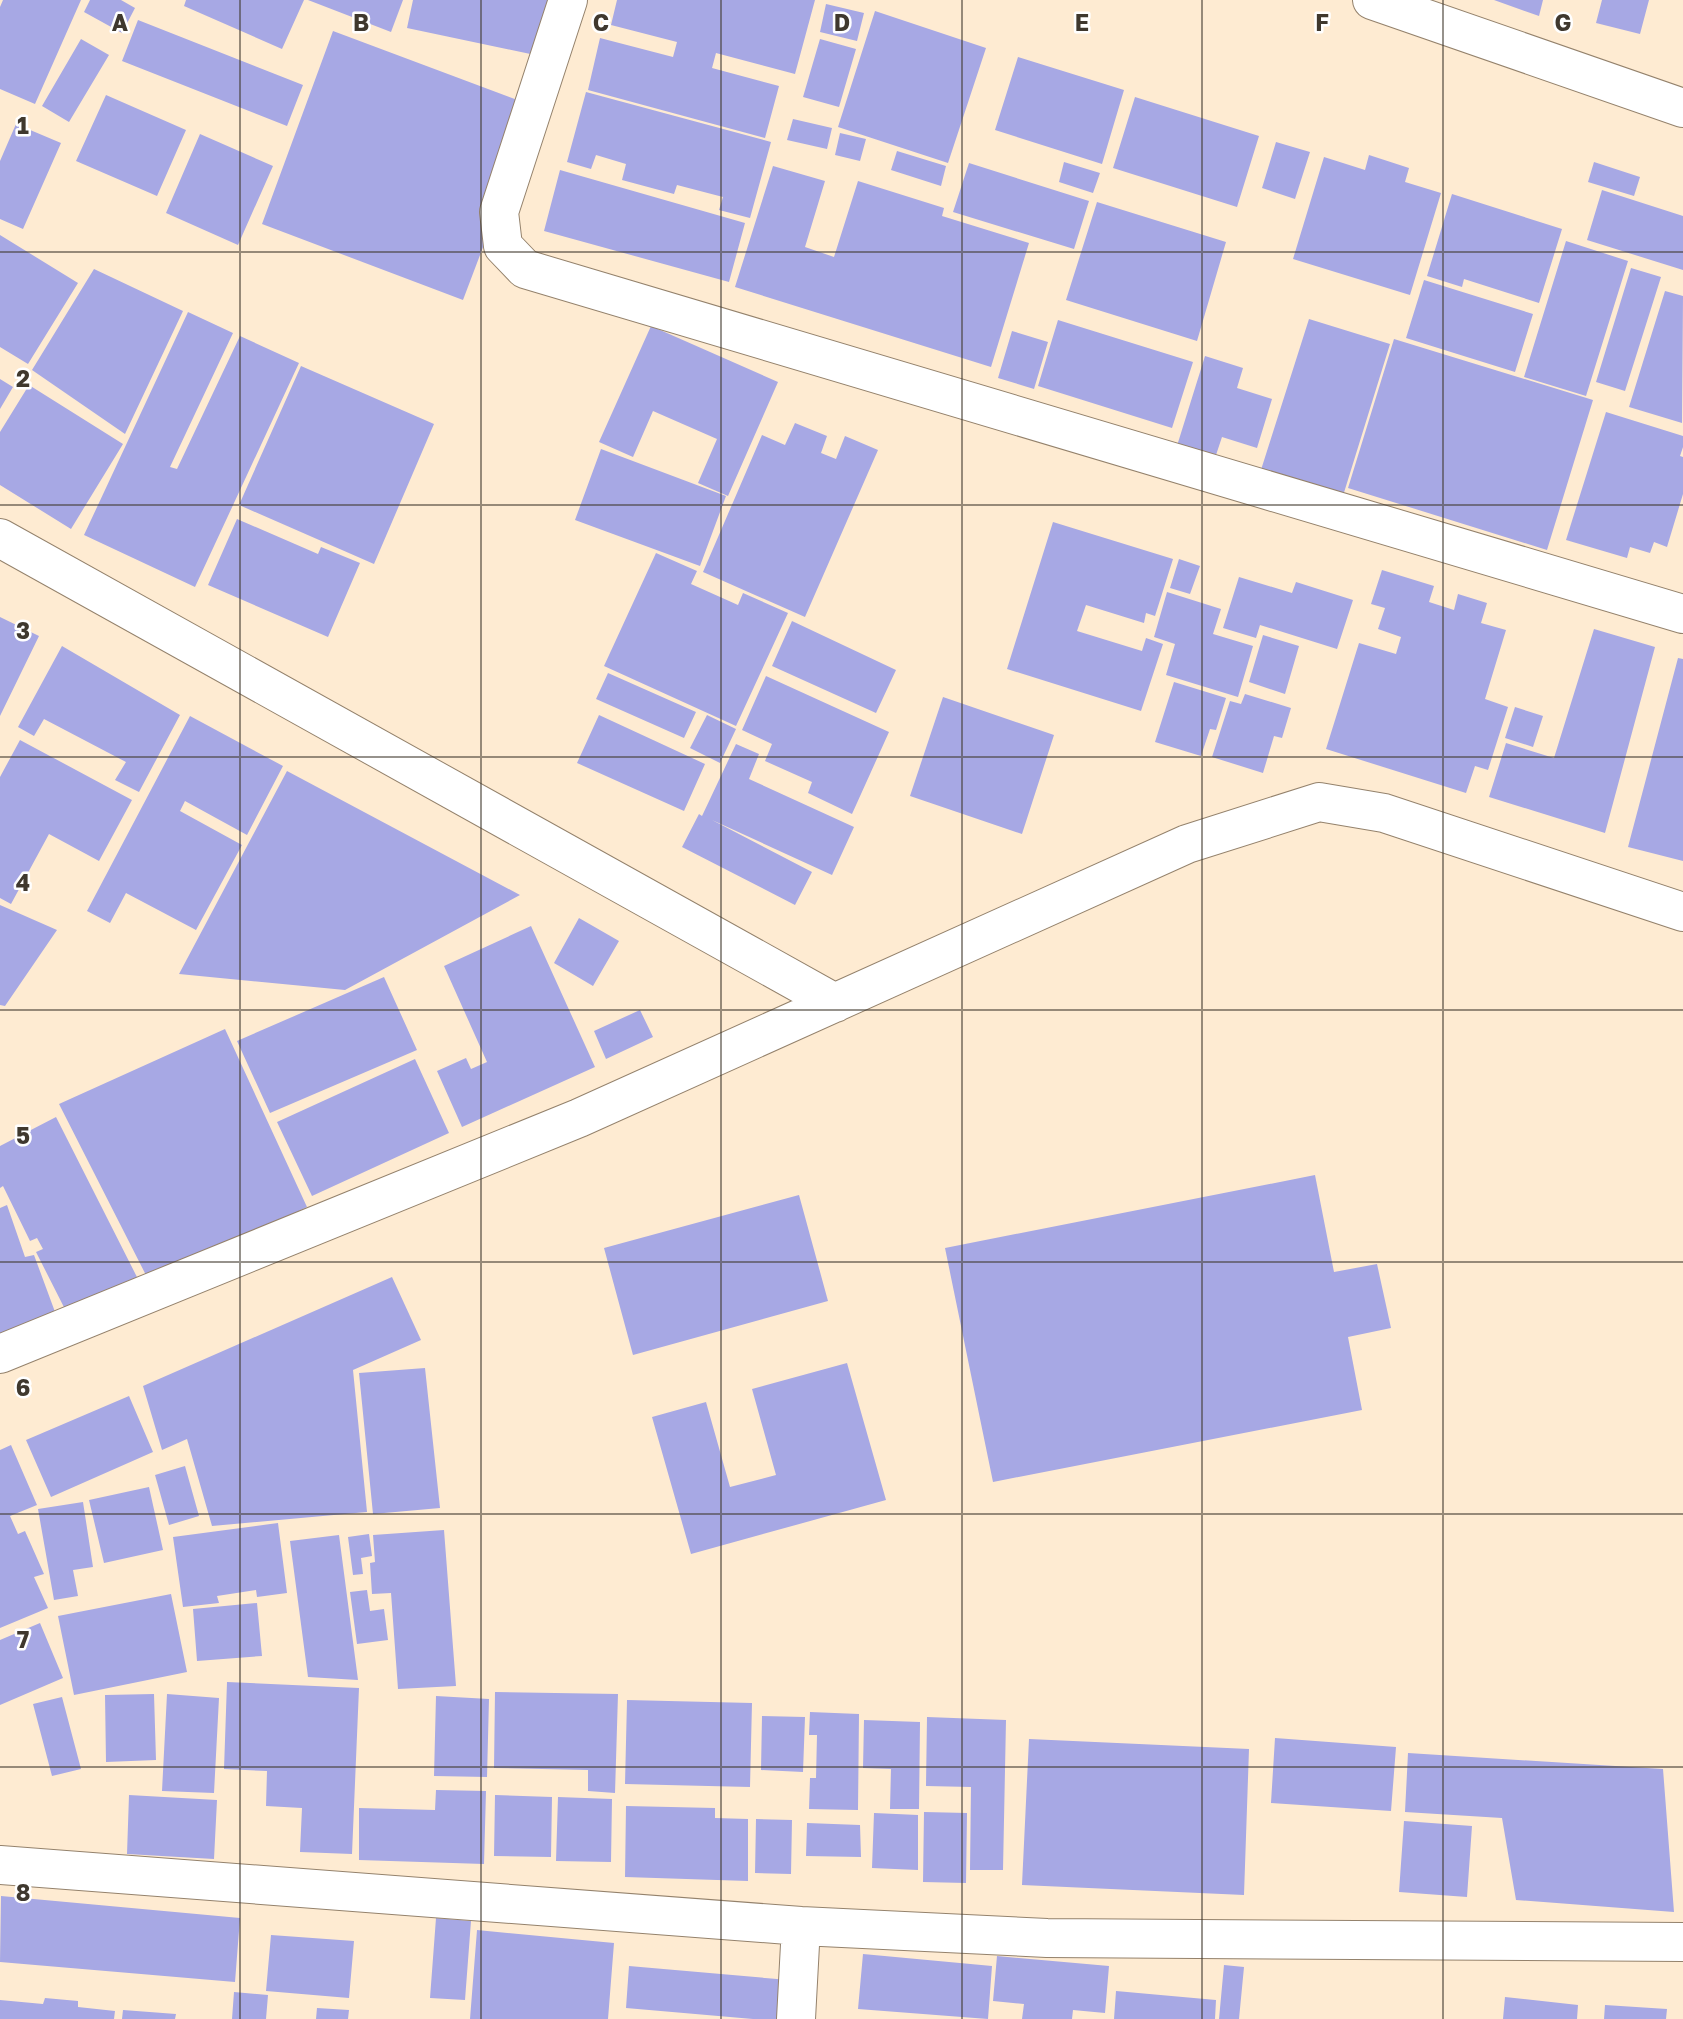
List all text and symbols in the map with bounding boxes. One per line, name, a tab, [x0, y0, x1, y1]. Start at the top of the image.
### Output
text: A	[112, 8, 129, 36]
text: B	[353, 8, 369, 36]
text: C	[593, 8, 609, 36]
text: D	[834, 8, 850, 36]
text: E	[1075, 8, 1089, 36]
text: F	[1315, 8, 1329, 36]
text: G	[1555, 8, 1571, 36]
text: 1	[17, 111, 29, 139]
text: 2	[16, 364, 30, 392]
text: 3	[16, 616, 30, 644]
text: 4	[16, 868, 30, 896]
text: 5	[16, 1121, 30, 1149]
text: 6	[16, 1373, 30, 1401]
text: 7	[17, 1625, 29, 1653]
text: 8	[16, 1878, 30, 1906]

